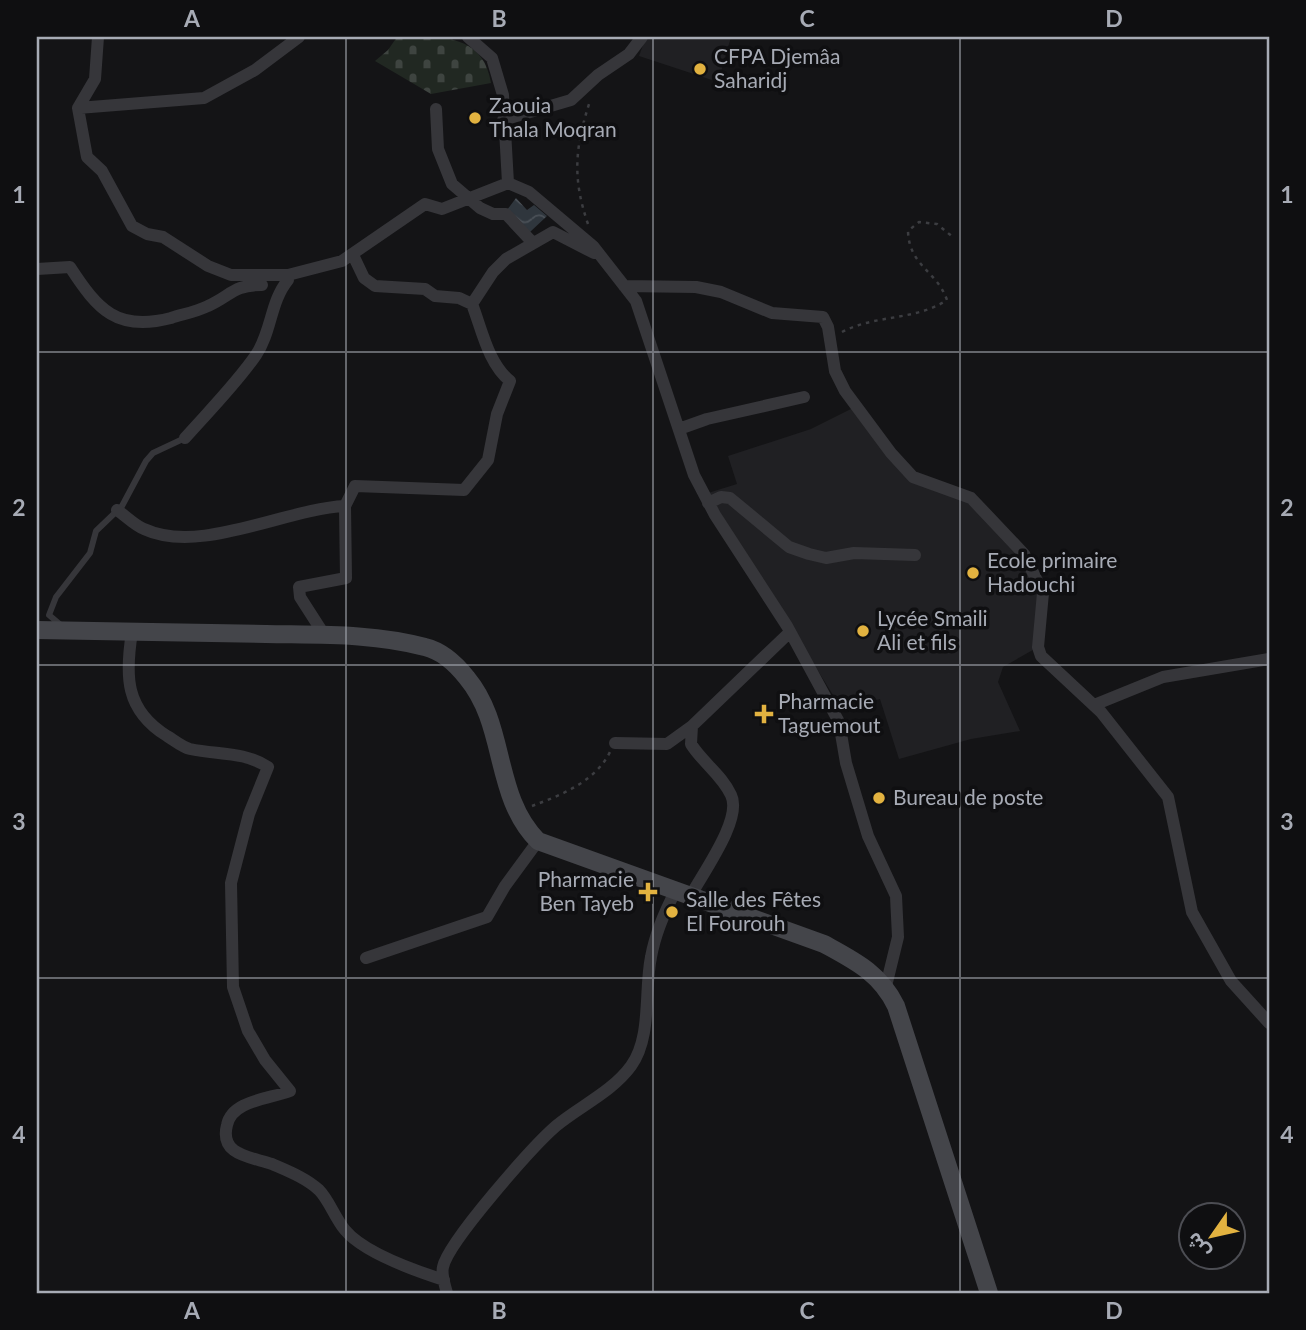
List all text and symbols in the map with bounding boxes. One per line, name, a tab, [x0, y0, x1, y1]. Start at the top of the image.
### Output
text: A	[183, 4, 201, 32]
text: B	[491, 4, 507, 32]
text: C	[799, 4, 815, 32]
text: D	[1105, 4, 1123, 32]
place label: CFPA Djemâa Saharidj	[714, 43, 840, 92]
marker: CFPA Djemâa Saharidj	[692, 61, 708, 77]
place label: Zaouia Thala Moqran	[489, 92, 617, 141]
marker: Zaouia Thala Moqran	[467, 110, 483, 126]
text: 1	[12, 180, 26, 208]
text: 1	[1280, 180, 1294, 208]
text: 2	[12, 493, 26, 521]
text: 2	[1280, 493, 1294, 521]
place label: Ecole primaire Hadouchi	[987, 547, 1117, 596]
marker: Ecole primaire Hadouchi	[965, 565, 981, 581]
place label: Lycée Smaili Ali et fils	[877, 605, 988, 654]
marker: Lycée Smaili Ali et fils	[855, 623, 871, 639]
place label: Pharmacie Taguemout	[778, 688, 881, 737]
marker: Pharmacie Taguemout	[756, 706, 772, 722]
place label: Bureau de poste	[893, 784, 1043, 809]
marker: Bureau de poste	[871, 790, 887, 806]
text: 3	[12, 807, 26, 835]
text: 3	[1280, 807, 1294, 835]
place label: Pharmacie Ben Tayeb	[538, 866, 634, 915]
marker: Pharmacie Ben Tayeb	[640, 884, 656, 900]
place label: Salle des Fêtes El Fourouh	[686, 886, 821, 935]
marker: Salle des Fêtes El Fourouh	[664, 904, 680, 920]
text: 4	[12, 1120, 26, 1148]
text: 4	[1280, 1120, 1294, 1148]
north arrow	[1176, 1200, 1246, 1270]
text: ش	[1181, 1229, 1214, 1263]
text: A	[183, 1296, 201, 1324]
text: B	[491, 1296, 507, 1324]
text: C	[799, 1296, 815, 1324]
text: D	[1105, 1296, 1123, 1324]

